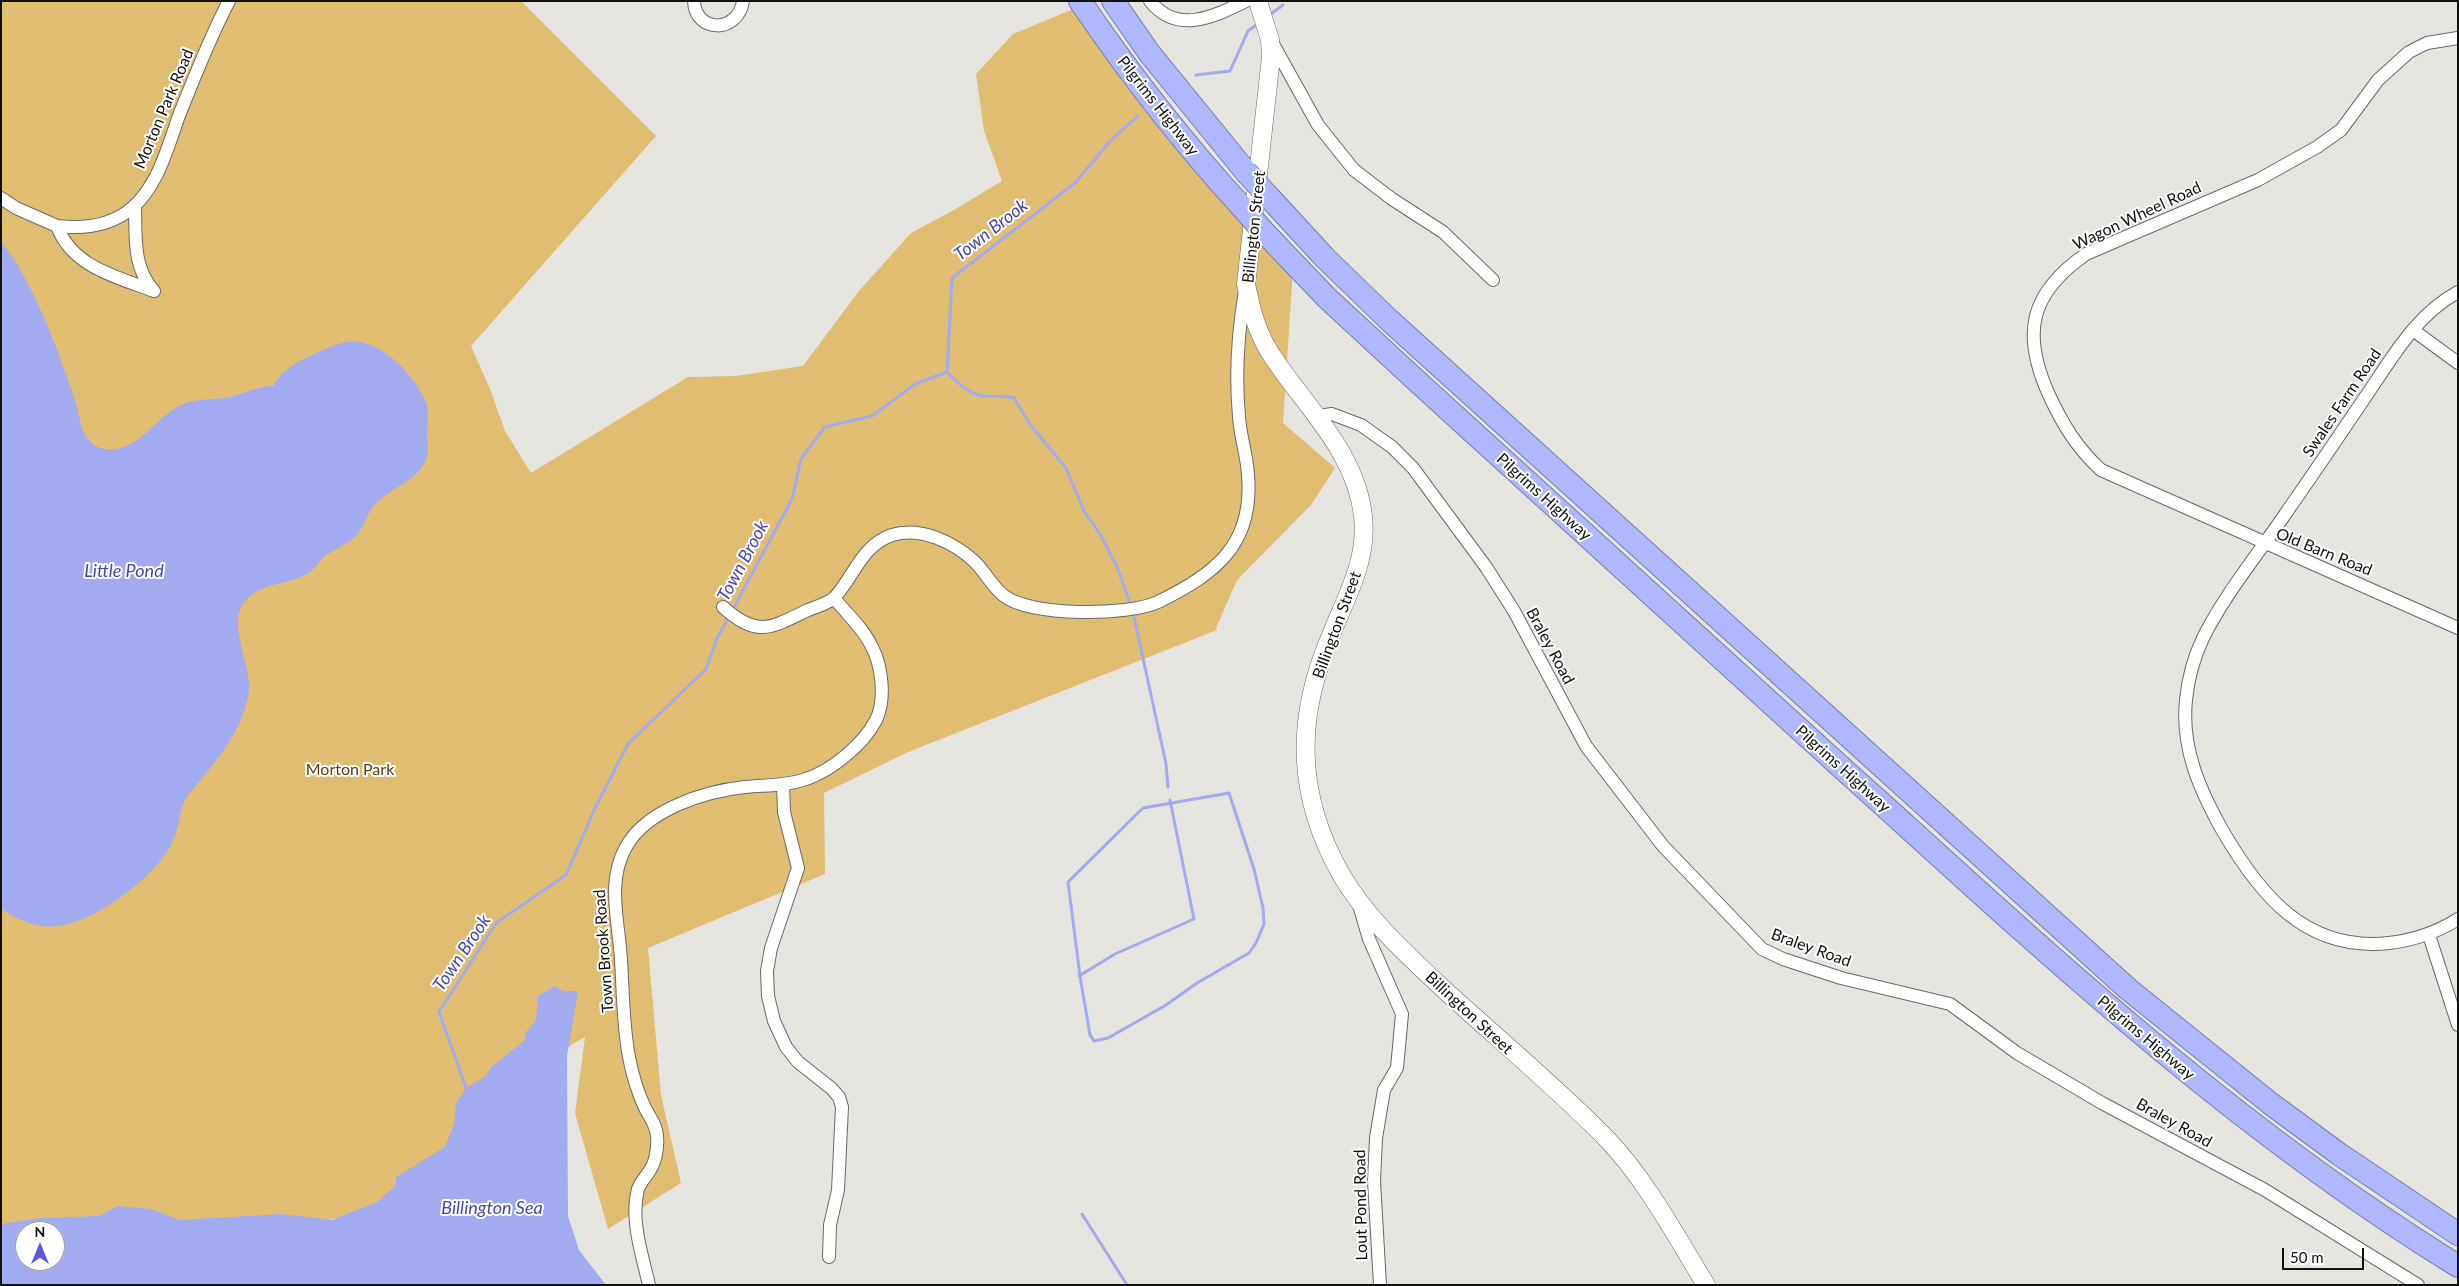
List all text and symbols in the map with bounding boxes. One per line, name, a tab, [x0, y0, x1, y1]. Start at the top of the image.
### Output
street label: Morton Park Road	[130, 46, 198, 172]
street label: Pilgrims Highway	[1113, 52, 1203, 160]
street label: Billington Street	[1239, 170, 1269, 284]
street label: Wagon Wheel Road	[2070, 178, 2204, 254]
water label: Town Brook	[950, 195, 1032, 265]
street label: Swales Farm Road	[2299, 345, 2385, 461]
street label: Pilgrims Highway	[1493, 449, 1595, 545]
water label: Town Brook	[713, 517, 773, 605]
street label: Old Barn Road	[2273, 524, 2375, 580]
water label: Little Pond	[84, 560, 164, 582]
street label: Billington Street	[1309, 569, 1365, 681]
street label: Braley Road	[1522, 605, 1578, 687]
street label: Pilgrims Highway	[1792, 721, 1894, 817]
park label: Morton Park	[306, 760, 394, 780]
street label: Town Brook Road	[590, 889, 618, 1013]
water label: Town Brook	[429, 911, 495, 995]
street label: Braley Road	[1768, 925, 1854, 971]
street label: Billington Street	[1421, 968, 1517, 1058]
street label: Pilgrims Highway	[2093, 992, 2199, 1084]
street label: Braley Road	[2133, 1094, 2215, 1152]
street label: Lout Pond Road	[1350, 1149, 1372, 1261]
water label: Billington Sea	[441, 1197, 543, 1219]
north arrow	[15, 1221, 65, 1271]
text: N	[35, 1223, 45, 1240]
scale bar	[2284, 1238, 2366, 1270]
text: 50 m	[2290, 1248, 2324, 1266]

